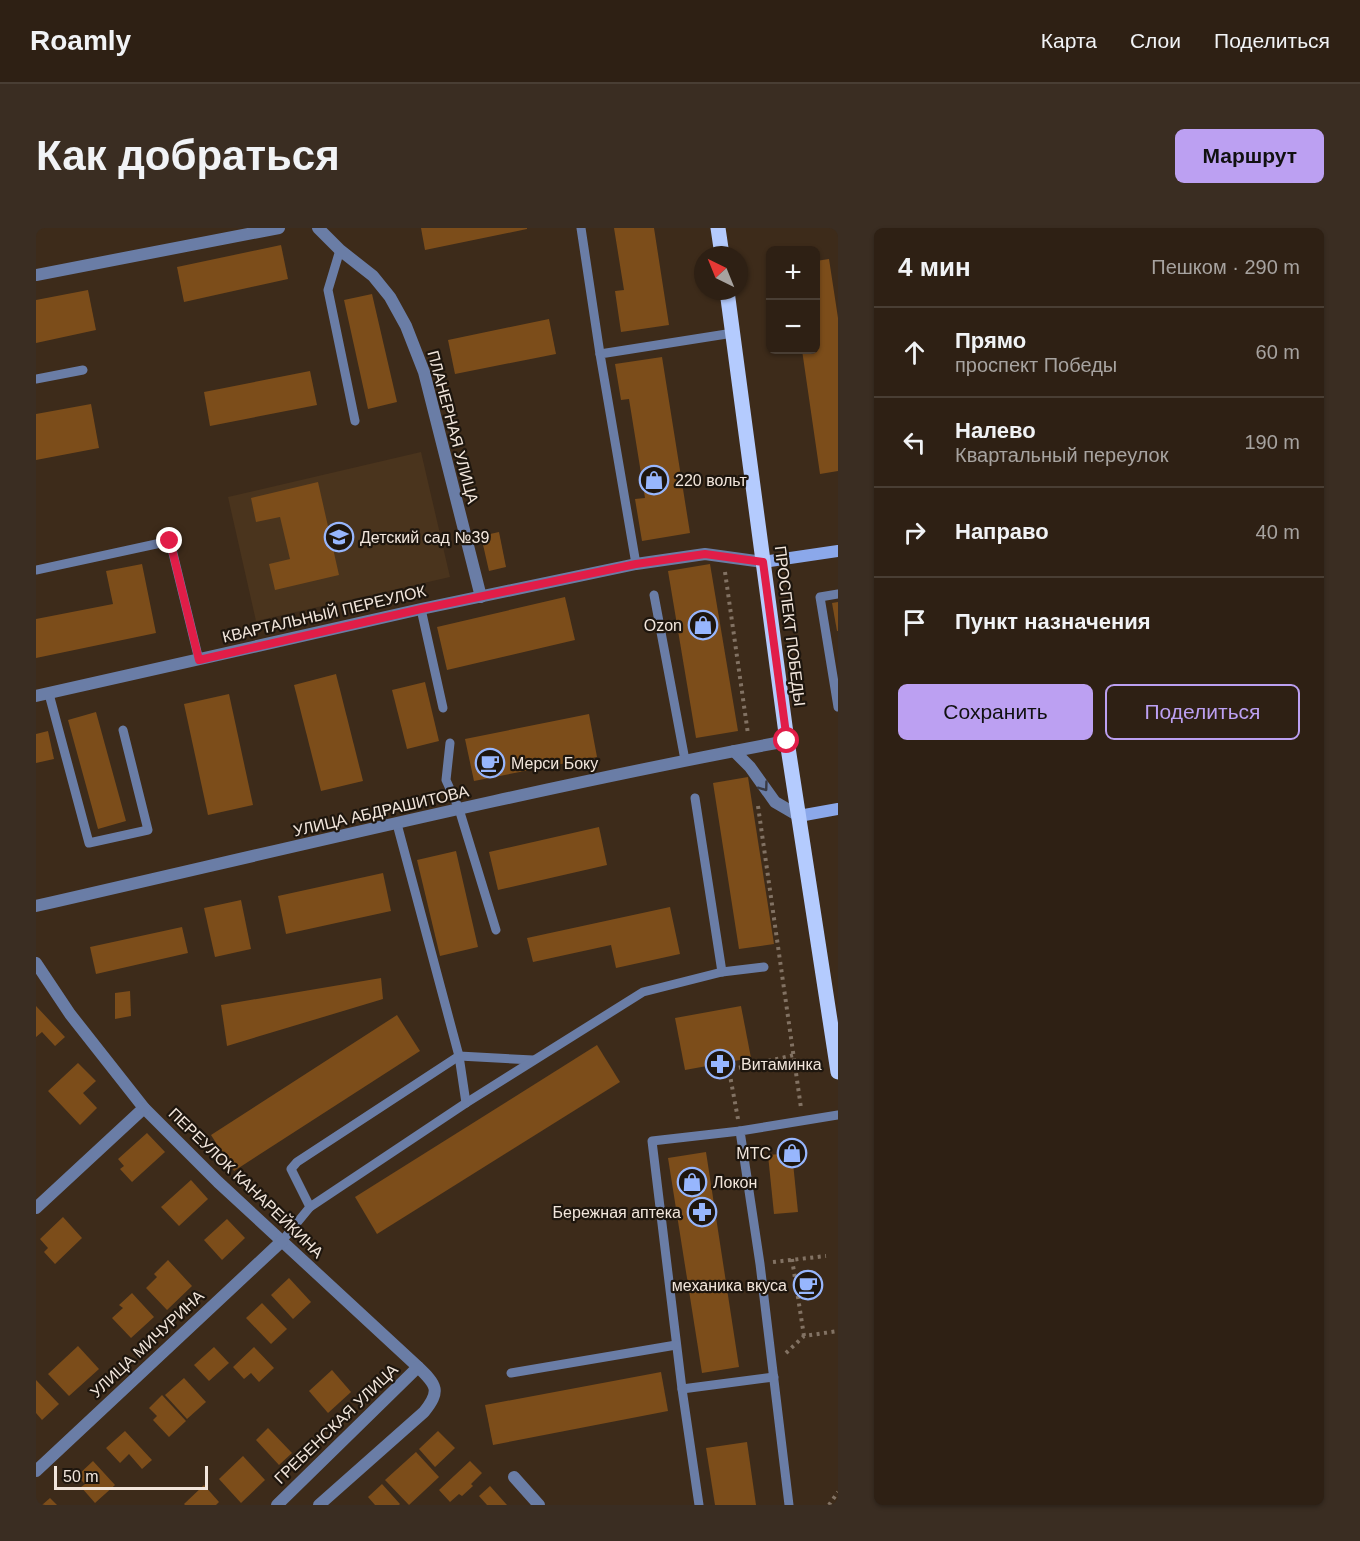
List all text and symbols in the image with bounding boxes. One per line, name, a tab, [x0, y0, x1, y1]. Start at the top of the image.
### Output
text: Roamly	[30, 25, 131, 56]
text: Карта	[1041, 29, 1097, 52]
text: Слои	[1130, 29, 1181, 52]
text: Поделиться	[1214, 29, 1330, 52]
button: Маршрут	[1175, 129, 1324, 183]
text: Как добраться	[36, 132, 340, 179]
north arrow	[694, 246, 748, 300]
map controls	[766, 246, 820, 354]
button: +	[766, 246, 820, 300]
text: 4 мин	[898, 252, 971, 282]
text: Пешком · 290 m	[1151, 256, 1300, 278]
button: −	[766, 300, 820, 354]
text: Прямо	[955, 328, 1026, 353]
icon: ahead	[898, 336, 931, 369]
text: 60 m	[1256, 341, 1300, 363]
street label: ПЛАНЕРНАЯ УЛИЦА	[424, 349, 482, 506]
text: проспект Победы	[955, 354, 1117, 376]
text: Налево	[955, 418, 1036, 443]
icon: left	[898, 426, 931, 459]
text: 190 m	[1244, 431, 1300, 453]
text: Квартальный переулок	[955, 444, 1168, 466]
shop icon: 220 вольт	[638, 464, 670, 496]
place label: 220 вольт	[675, 472, 747, 489]
icon: right	[898, 516, 931, 549]
text: Направо	[955, 519, 1049, 544]
school or university icon: Детский сад №39	[323, 521, 355, 553]
text: 40 m	[1256, 521, 1300, 543]
route end	[156, 527, 182, 553]
place label: Детский сад №39	[360, 529, 489, 546]
street label: ПРОСПЕКТ ПОБЕДЫ	[772, 545, 808, 707]
street label: КВАРТАЛЬНЫЙ ПЕРЕУЛОК	[220, 581, 428, 646]
icon: arrive	[898, 606, 931, 639]
shop icon: Ozon	[687, 609, 719, 641]
text: Пункт назначения	[955, 609, 1151, 634]
place label: Ozon	[644, 617, 682, 634]
button: Сохранить	[898, 684, 1093, 740]
button: Поделиться	[1105, 684, 1300, 740]
route start	[773, 727, 799, 753]
cafe icon: Мерси Боку	[474, 747, 506, 779]
place label: Мерси Боку	[511, 755, 598, 772]
one-way arrow	[757, 781, 768, 792]
street label: УЛИЦА АБДРАШИТОВА	[292, 782, 471, 839]
pharmacy icon: Витаминка	[704, 1048, 736, 1080]
place label: Витаминка	[741, 1056, 822, 1073]
street label: ПЕРЕУЛОК КАНАРЕЙКИНА	[165, 1104, 328, 1262]
shop icon: МТС	[776, 1137, 808, 1169]
place label: МТС	[736, 1145, 771, 1162]
shop icon: Локон	[676, 1166, 708, 1198]
place label: Локон	[713, 1174, 757, 1191]
pharmacy icon: Бережная аптека	[686, 1196, 718, 1228]
place label: Бережная аптека	[553, 1204, 681, 1221]
cafe icon: механика вкуса	[792, 1269, 824, 1301]
place label: механика вкуса	[672, 1277, 787, 1294]
street label: УЛИЦА МИЧУРИНА	[87, 1287, 207, 1401]
street label: ГРЕБЕНСКАЯ УЛИЦА	[271, 1361, 401, 1487]
scale bar	[54, 1463, 208, 1490]
text: 50 m	[63, 1468, 99, 1485]

